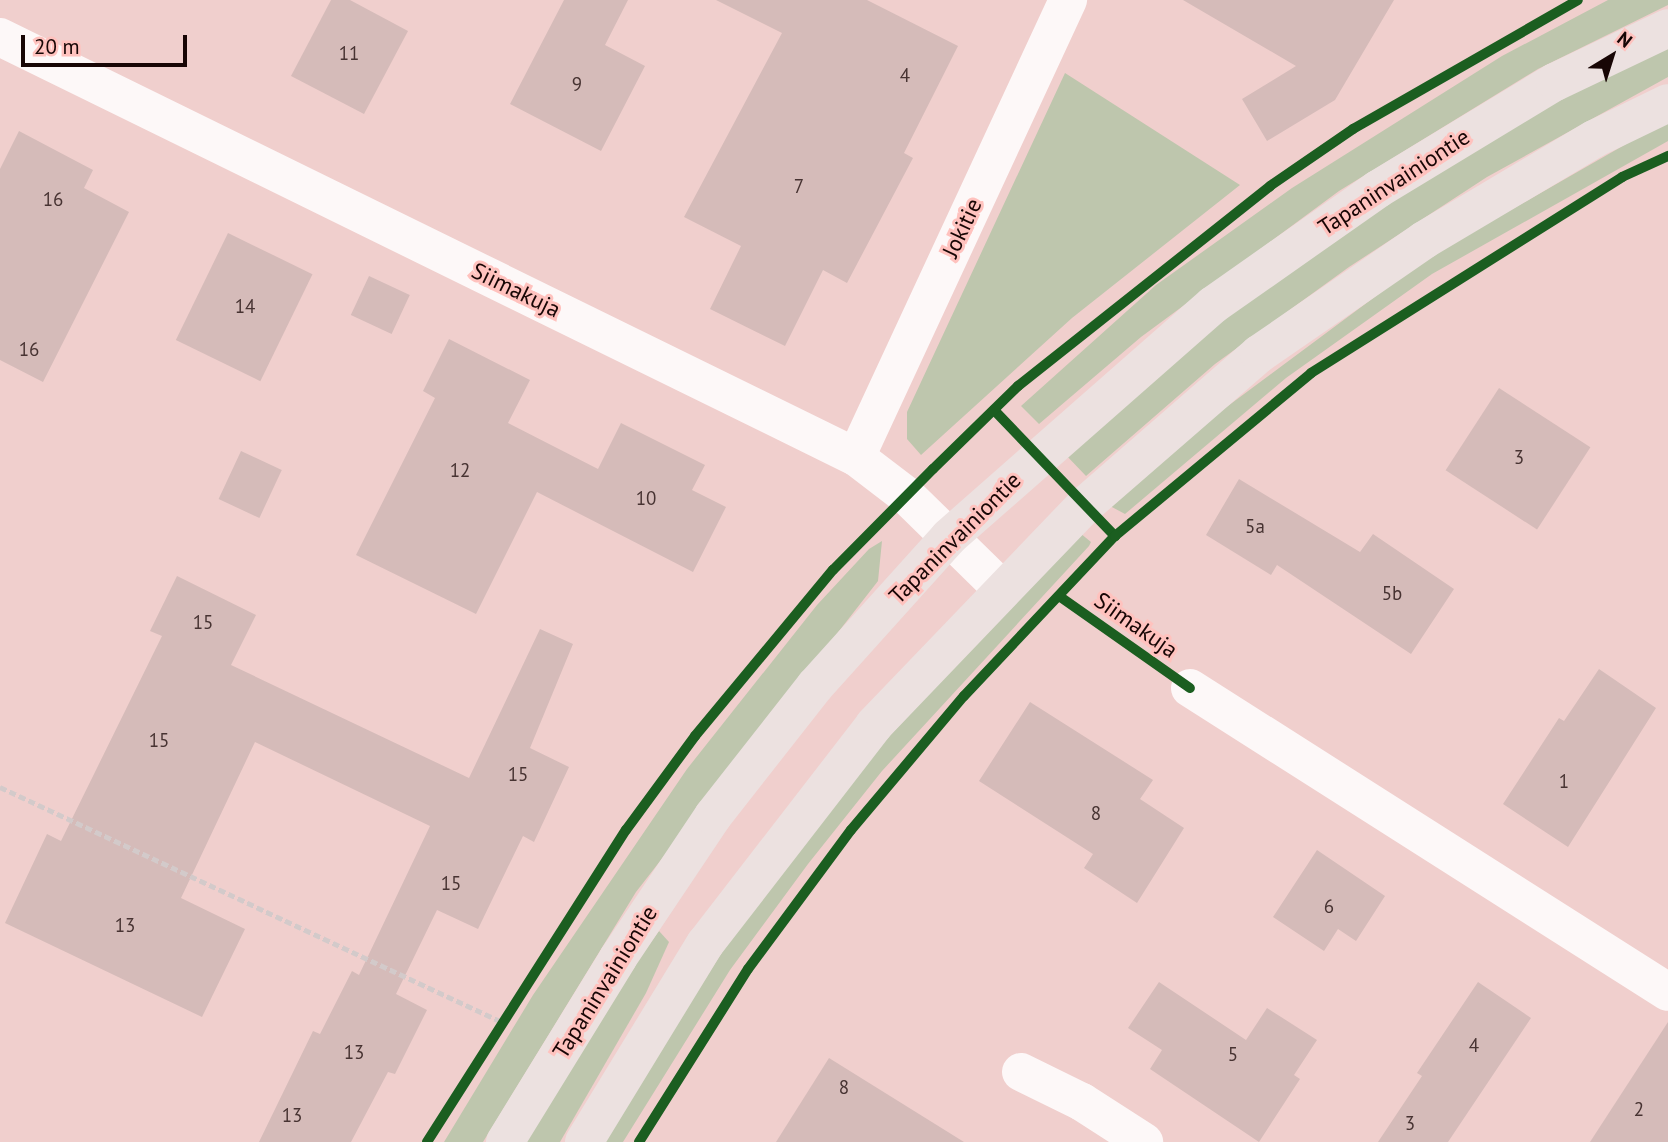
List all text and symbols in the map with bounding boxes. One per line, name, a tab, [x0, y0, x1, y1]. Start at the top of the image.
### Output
scale bar	[24, 21, 191, 65]
north arrow	[1577, 21, 1647, 91]
text: N	[1613, 26, 1637, 53]
text: 20 m	[34, 33, 80, 60]
house number: 11	[339, 43, 359, 65]
house number: 4	[900, 65, 910, 87]
house number: 9	[572, 74, 582, 96]
street label: Tapaninvainiontie	[1313, 123, 1475, 241]
house number: 7	[794, 176, 804, 198]
house number: 16	[43, 189, 63, 211]
street label: Jokitie	[936, 194, 988, 262]
street label: Siimakuja	[467, 257, 565, 323]
house number: 14	[235, 296, 255, 318]
house number: 16	[19, 339, 39, 361]
house number: 3	[1514, 447, 1524, 469]
house number: 12	[450, 460, 470, 482]
street label: Tapaninvainiontie	[883, 466, 1027, 610]
house number: 10	[636, 488, 656, 510]
house number: 5a	[1245, 516, 1265, 538]
house number: 5b	[1382, 583, 1402, 605]
street label: Siimakuja	[1089, 586, 1183, 664]
house number: 15	[193, 612, 213, 634]
house number: 15	[149, 730, 169, 752]
house number: 15	[508, 764, 528, 786]
house number: 1	[1559, 771, 1569, 793]
house number: 8	[1091, 803, 1101, 825]
house number: 15	[441, 873, 461, 895]
house number: 6	[1324, 896, 1334, 918]
street label: Tapaninvainiontie	[547, 901, 663, 1063]
house number: 13	[115, 915, 135, 937]
house number: 4	[1469, 1035, 1479, 1057]
house number: 13	[344, 1042, 364, 1064]
house number: 5	[1228, 1044, 1238, 1066]
house number: 8	[839, 1077, 849, 1099]
house number: 2	[1634, 1099, 1644, 1121]
house number: 13	[282, 1105, 302, 1127]
house number: 3	[1405, 1113, 1415, 1135]

